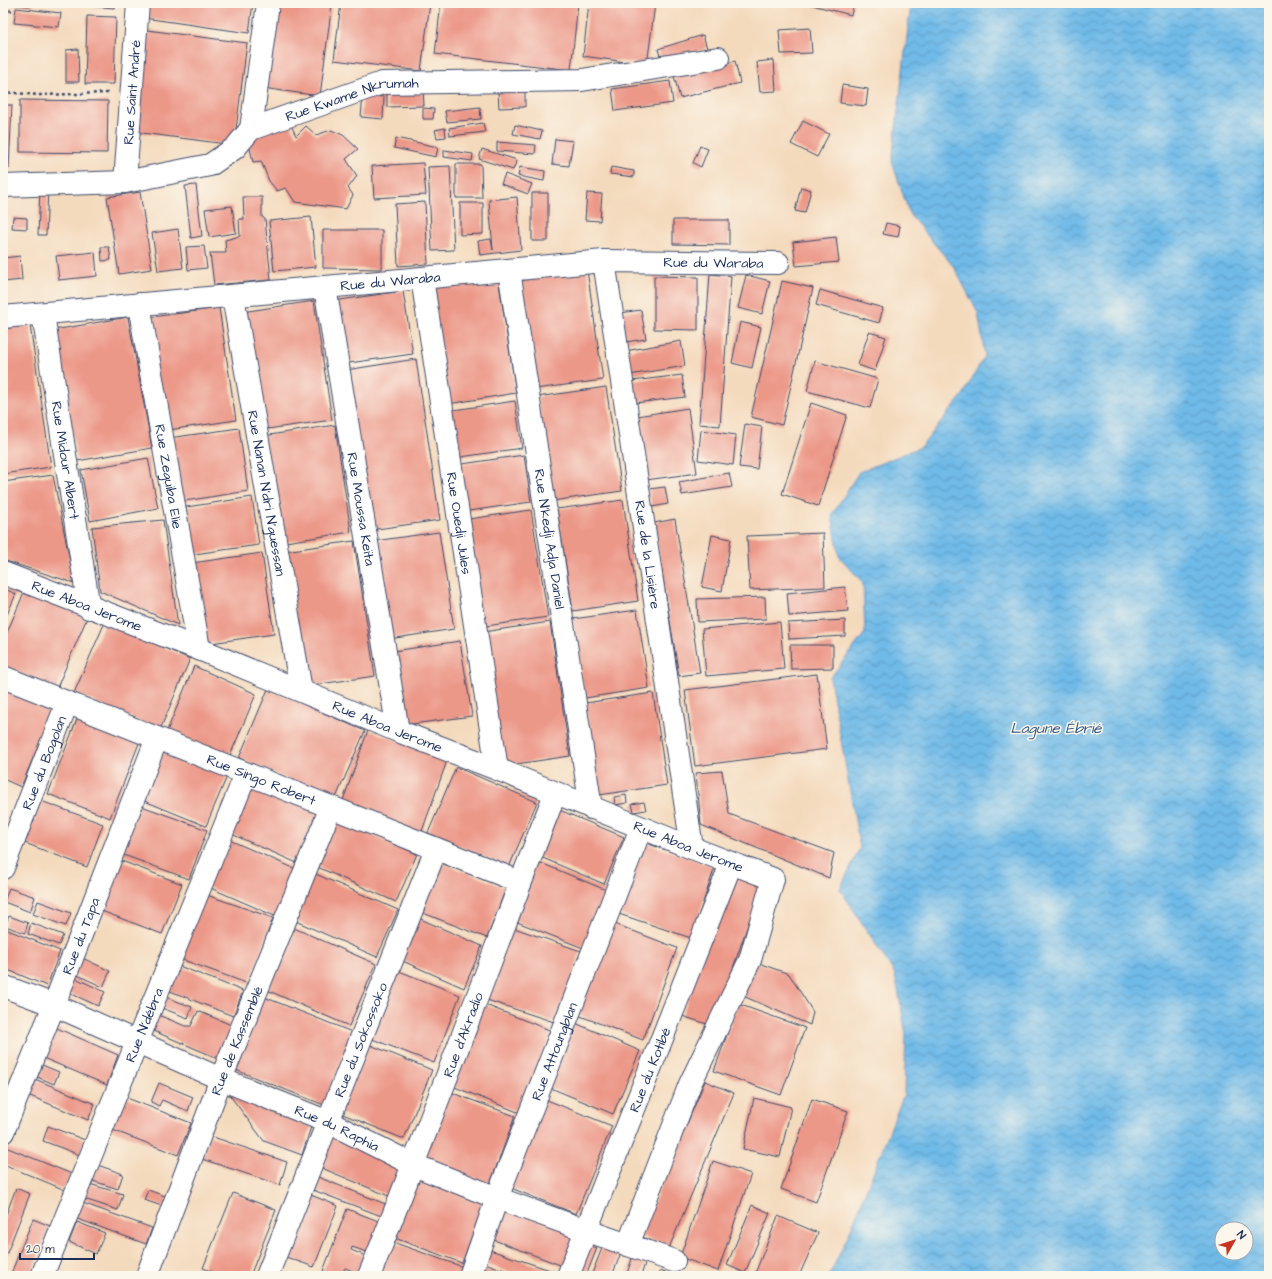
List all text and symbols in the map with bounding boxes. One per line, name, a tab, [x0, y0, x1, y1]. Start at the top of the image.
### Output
street label: Rue Saint André	[119, 39, 146, 146]
street label: Rue Kwame Nkrumah	[283, 73, 419, 127]
street label: Rue du Waraba	[663, 253, 764, 274]
street label: Rue du Waraba	[340, 267, 441, 297]
street label: Rue Midour Albert	[46, 400, 84, 521]
street label: Rue Nanan N'dri N'guessan	[242, 409, 290, 578]
street label: Rue Zeguiba Elie	[149, 423, 187, 531]
street label: Rue Moussa Keïta	[341, 451, 380, 567]
street label: Rue N'kedji Adja Daniel	[528, 468, 570, 610]
street label: Rue Ouedji Jules	[441, 471, 476, 576]
street label: Rue de la Lisière	[629, 499, 665, 611]
street label: Rue Aboa Jerome	[28, 576, 145, 637]
street label: Rue Aboa Jerome	[329, 696, 445, 758]
street label: Rue du Bogolan	[17, 713, 72, 813]
water label: Lagune Ébrié	[1011, 718, 1102, 740]
street label: Rue Singo Robert	[204, 750, 319, 811]
street label: Rue Aboa Jerome	[630, 816, 747, 878]
street label: Rue du Tapa	[58, 895, 106, 978]
street label: Rue du Sokossoko	[330, 980, 393, 1101]
street label: Rue de Kassemblé	[207, 983, 269, 1098]
street label: Rue N'débra	[121, 985, 169, 1066]
street label: Rue d'Akradio	[439, 990, 489, 1080]
street label: Rue Attoungblan	[527, 1000, 583, 1104]
street label: Rue du Kotibé	[625, 1024, 677, 1115]
street label: Rue du Raphia	[291, 1101, 382, 1157]
north arrow	[1214, 1221, 1254, 1261]
text: N	[1233, 1228, 1249, 1242]
scale bar	[20, 1235, 94, 1261]
text: 20 m	[26, 1241, 55, 1258]

